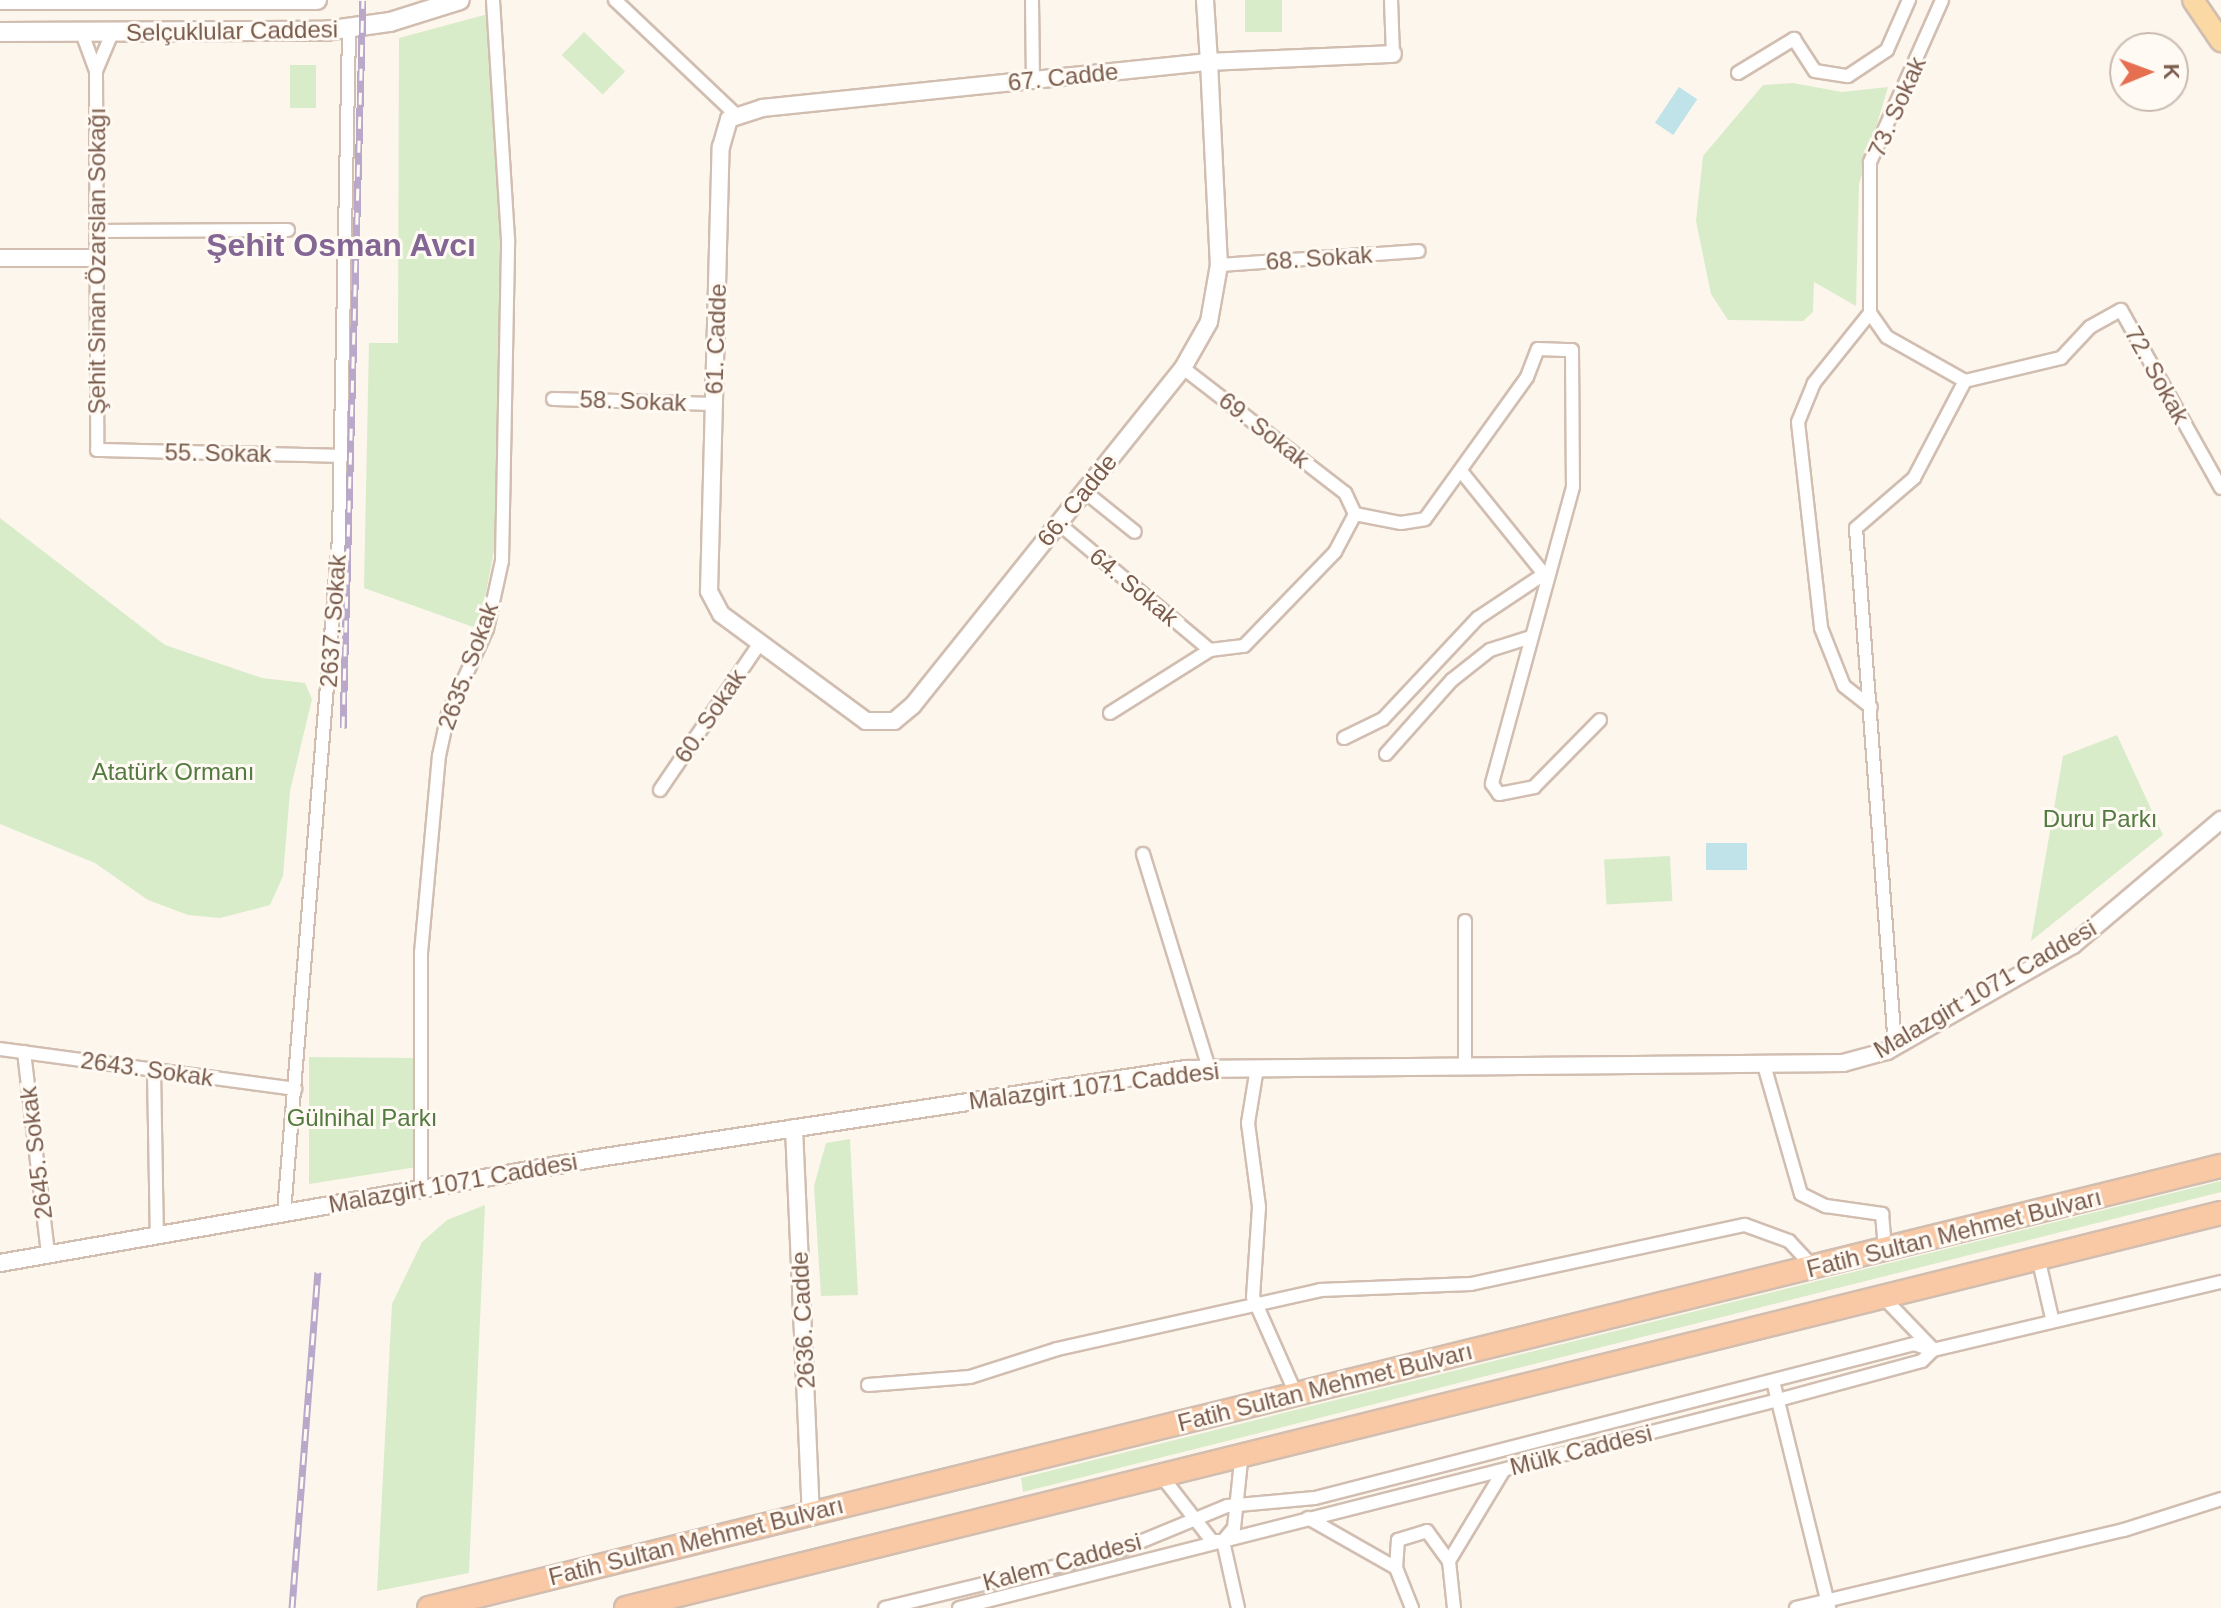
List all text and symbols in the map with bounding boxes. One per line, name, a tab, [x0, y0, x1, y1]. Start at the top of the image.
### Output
street label: Selçuklular Caddesi	[126, 15, 338, 47]
north arrow	[2109, 32, 2189, 112]
street label: 73. Sokak	[1862, 52, 1932, 162]
street label: 67. Cadde	[1006, 57, 1120, 97]
text: K	[2159, 63, 2184, 80]
street label: Şehit Sinan Özarslan Sokağı	[83, 108, 111, 414]
district label: Şehit Osman Avcı	[206, 226, 476, 264]
street label: 68. Sokak	[1265, 240, 1373, 276]
street label: 61. Cadde	[700, 283, 732, 395]
street label: 72. Sokak	[2119, 321, 2195, 429]
street label: 58. Sokak	[579, 385, 687, 417]
street label: 69. Sokak	[1213, 386, 1315, 474]
street label: 55. Sokak	[164, 438, 272, 468]
street label: 66. Cadde	[1031, 448, 1123, 552]
street label: 64. Sokak	[1084, 542, 1184, 632]
street label: 2637. Sokak	[314, 553, 352, 689]
street label: 2635. Sokak	[432, 598, 504, 734]
street label: 60. Sokak	[668, 664, 752, 768]
park label: Atatürk Ormanı	[92, 758, 254, 786]
park label: Duru Parkı	[2043, 805, 2157, 833]
street label: Malazgirt 1071 Caddesi	[1869, 913, 2101, 1065]
street label: 2643. Sokak	[79, 1045, 215, 1093]
street label: Malazgirt 1071 Caddesi	[967, 1056, 1221, 1116]
street label: 2645. Sokak	[14, 1085, 58, 1221]
park label: Gülnihal Parkı	[287, 1104, 437, 1132]
street label: Malazgirt 1071 Caddesi	[326, 1147, 580, 1219]
street label: Fatih Sultan Mehmet Bulvarı	[1804, 1182, 2104, 1284]
street label: 2636. Cadde	[785, 1251, 821, 1389]
street label: Fatih Sultan Mehmet Bulvarı	[1175, 1336, 1475, 1438]
street label: Mülk Caddesi	[1507, 1418, 1655, 1482]
street label: Fatih Sultan Mehmet Bulvarı	[546, 1490, 846, 1592]
street label: Kalem Caddesi	[980, 1527, 1144, 1597]

